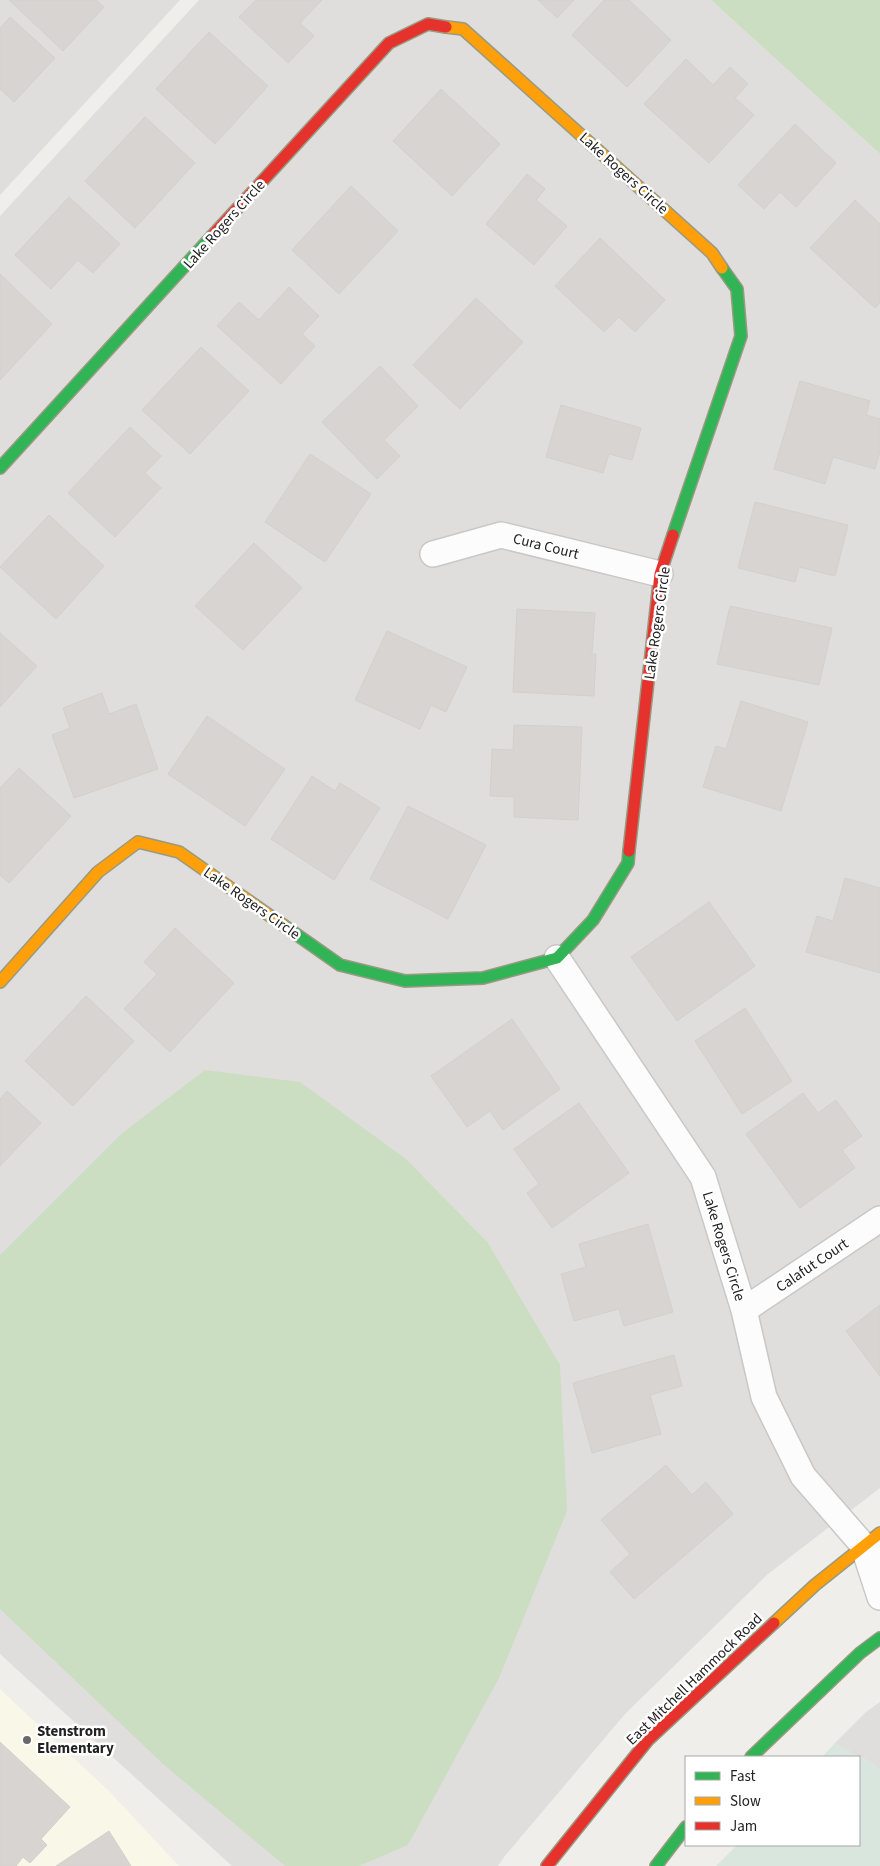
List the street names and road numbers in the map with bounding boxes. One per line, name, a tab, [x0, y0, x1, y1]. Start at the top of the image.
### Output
street label: Lake Rogers Circle	[574, 128, 673, 219]
street label: Lake Rogers Circle	[179, 175, 270, 274]
street label: Cura Court	[511, 528, 581, 565]
street label: Lake Rogers Circle	[639, 565, 676, 681]
street label: Lake Rogers Circle	[199, 862, 304, 945]
street label: Lake Rogers Circle	[697, 1189, 750, 1304]
street label: Calafut Court	[772, 1233, 853, 1297]
street label: East Mitchell Hammock Road	[622, 1609, 767, 1750]

